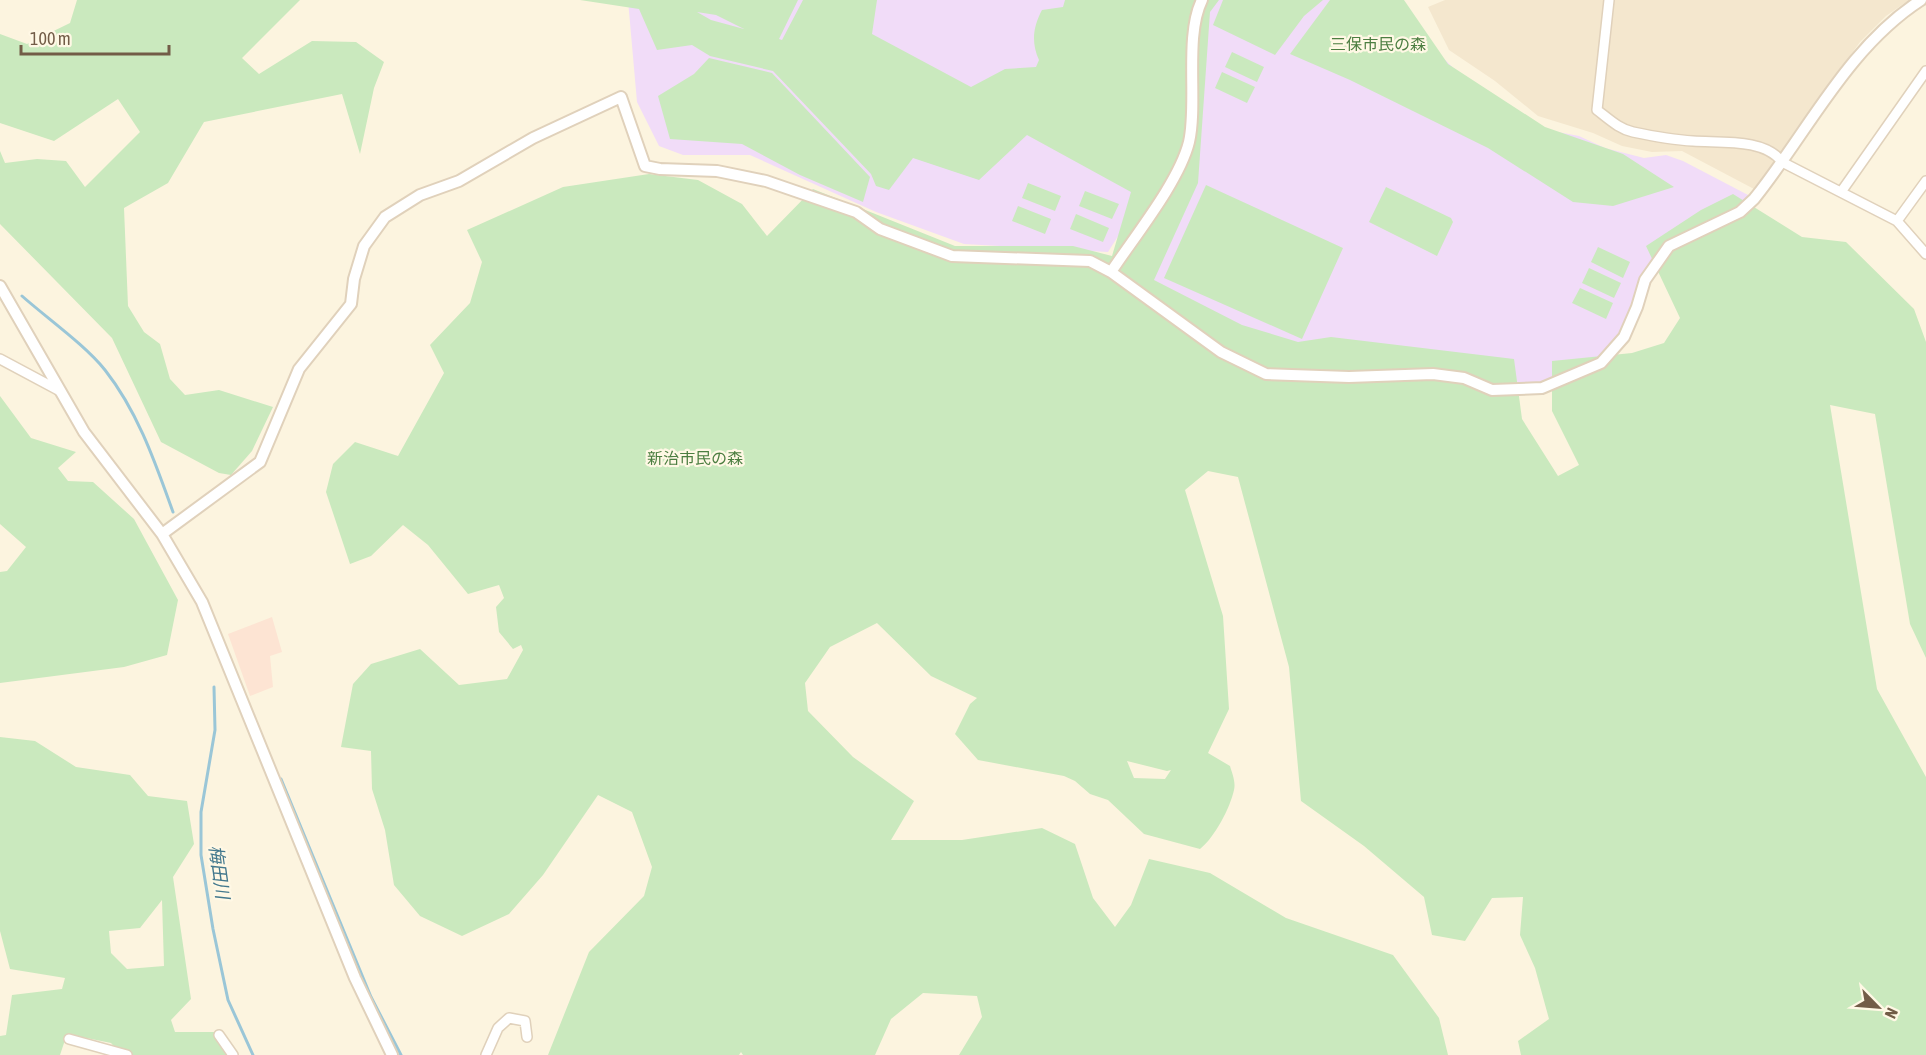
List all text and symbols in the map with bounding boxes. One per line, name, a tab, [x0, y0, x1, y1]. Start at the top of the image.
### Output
scale bar	[21, 18, 170, 56]
text: 100 m	[30, 28, 71, 49]
park label: 三保市民の森	[1330, 35, 1426, 53]
park label: 新治市民の森	[647, 449, 743, 467]
water label: 梅田川	[205, 844, 234, 902]
north arrow	[1848, 977, 1908, 1037]
text: N	[1881, 1005, 1902, 1021]

